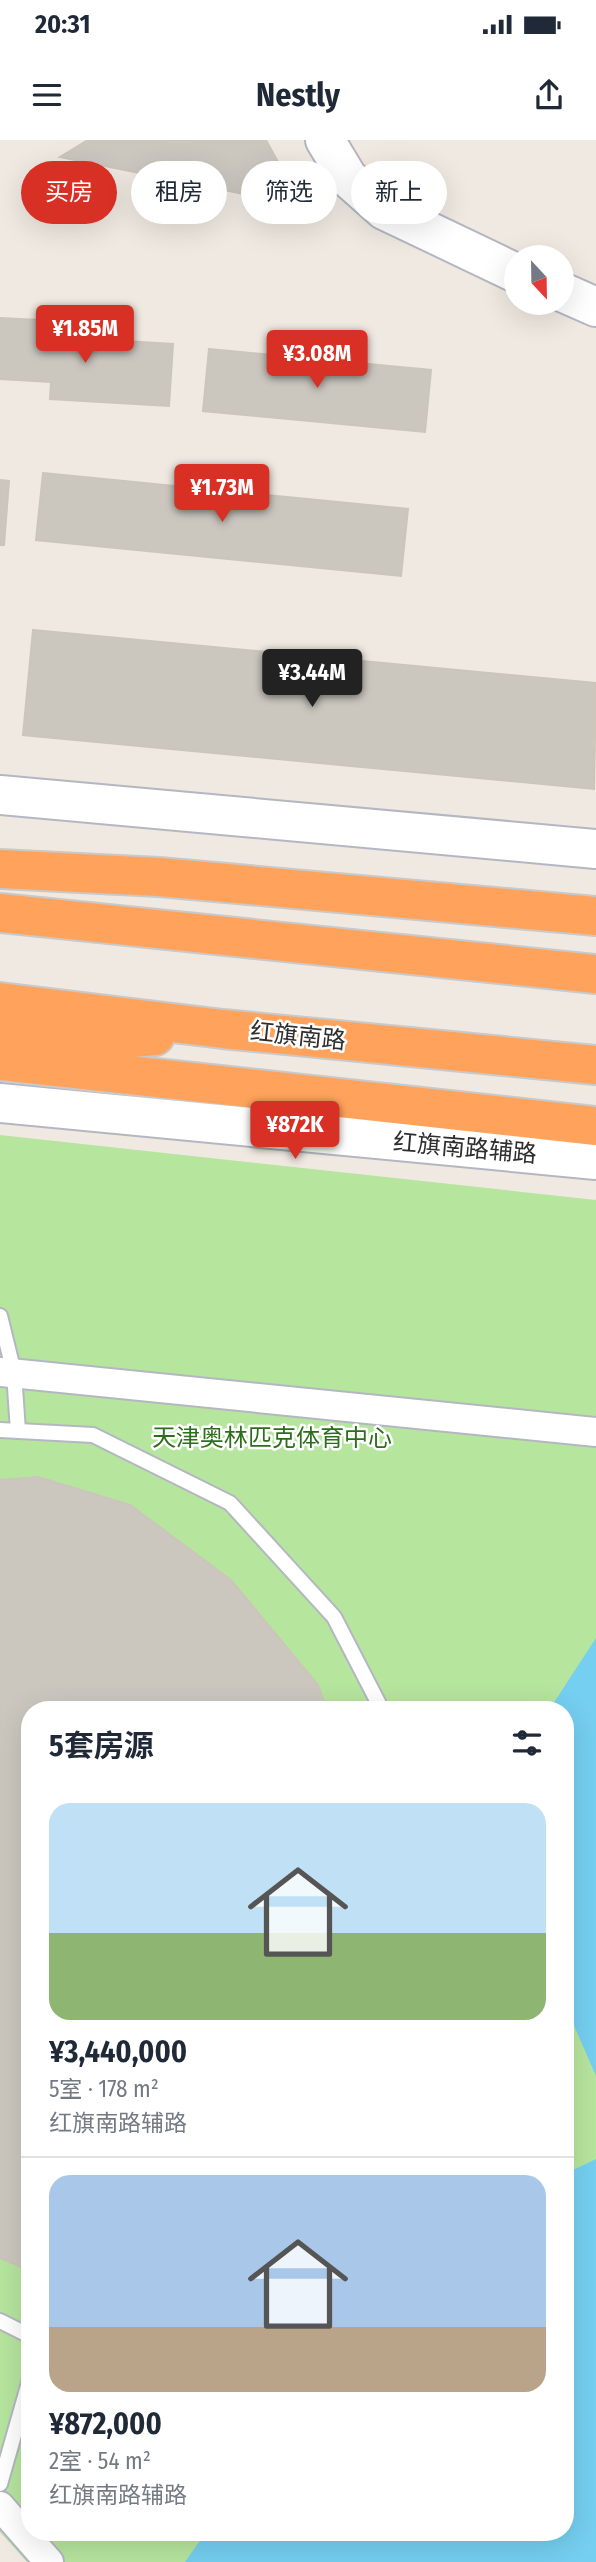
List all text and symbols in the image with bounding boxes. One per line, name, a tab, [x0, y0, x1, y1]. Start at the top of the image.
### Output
text: 20:31	[35, 9, 90, 40]
icon: menu	[28, 76, 66, 114]
text: Nestly	[256, 76, 340, 114]
icon: share	[530, 76, 568, 114]
chip: 买房	[21, 161, 117, 224]
chip: 租房	[131, 161, 227, 224]
chip: 筛选	[241, 161, 337, 224]
chip: 新上	[351, 161, 447, 224]
north arrow	[504, 245, 574, 315]
map controls	[504, 245, 574, 315]
pin: ¥1.85M	[28, 306, 142, 365]
text: ¥1.85M	[52, 314, 118, 342]
pin: ¥3.08M	[260, 330, 374, 390]
text: ¥3.08M	[283, 339, 351, 367]
pin: ¥1.73M	[165, 464, 279, 524]
text: ¥1.73M	[190, 473, 254, 501]
pin: ¥3.44M	[255, 650, 369, 709]
text: ¥3.44M	[278, 658, 346, 686]
street label: 红旗南路	[249, 1017, 347, 1055]
pin: ¥872K	[246, 1102, 344, 1161]
text: ¥872K	[266, 1110, 324, 1138]
street label: 红旗南路辅路	[392, 1128, 538, 1168]
park label: 天津奥林匹克体育中心	[152, 1424, 392, 1452]
icon: filters	[508, 1724, 546, 1762]
text: 5套房源	[49, 1728, 154, 1764]
icon: home	[235, 1849, 361, 1975]
text: ¥3,440,000	[49, 2034, 187, 2070]
text: 5室 · 178 m²	[49, 2075, 159, 2103]
text: 红旗南路辅路	[49, 2109, 187, 2137]
icon: home	[235, 2221, 361, 2347]
text: ¥872,000	[49, 2406, 162, 2442]
text: 2室 · 54 m²	[49, 2447, 151, 2475]
text: 红旗南路辅路	[49, 2481, 187, 2509]

